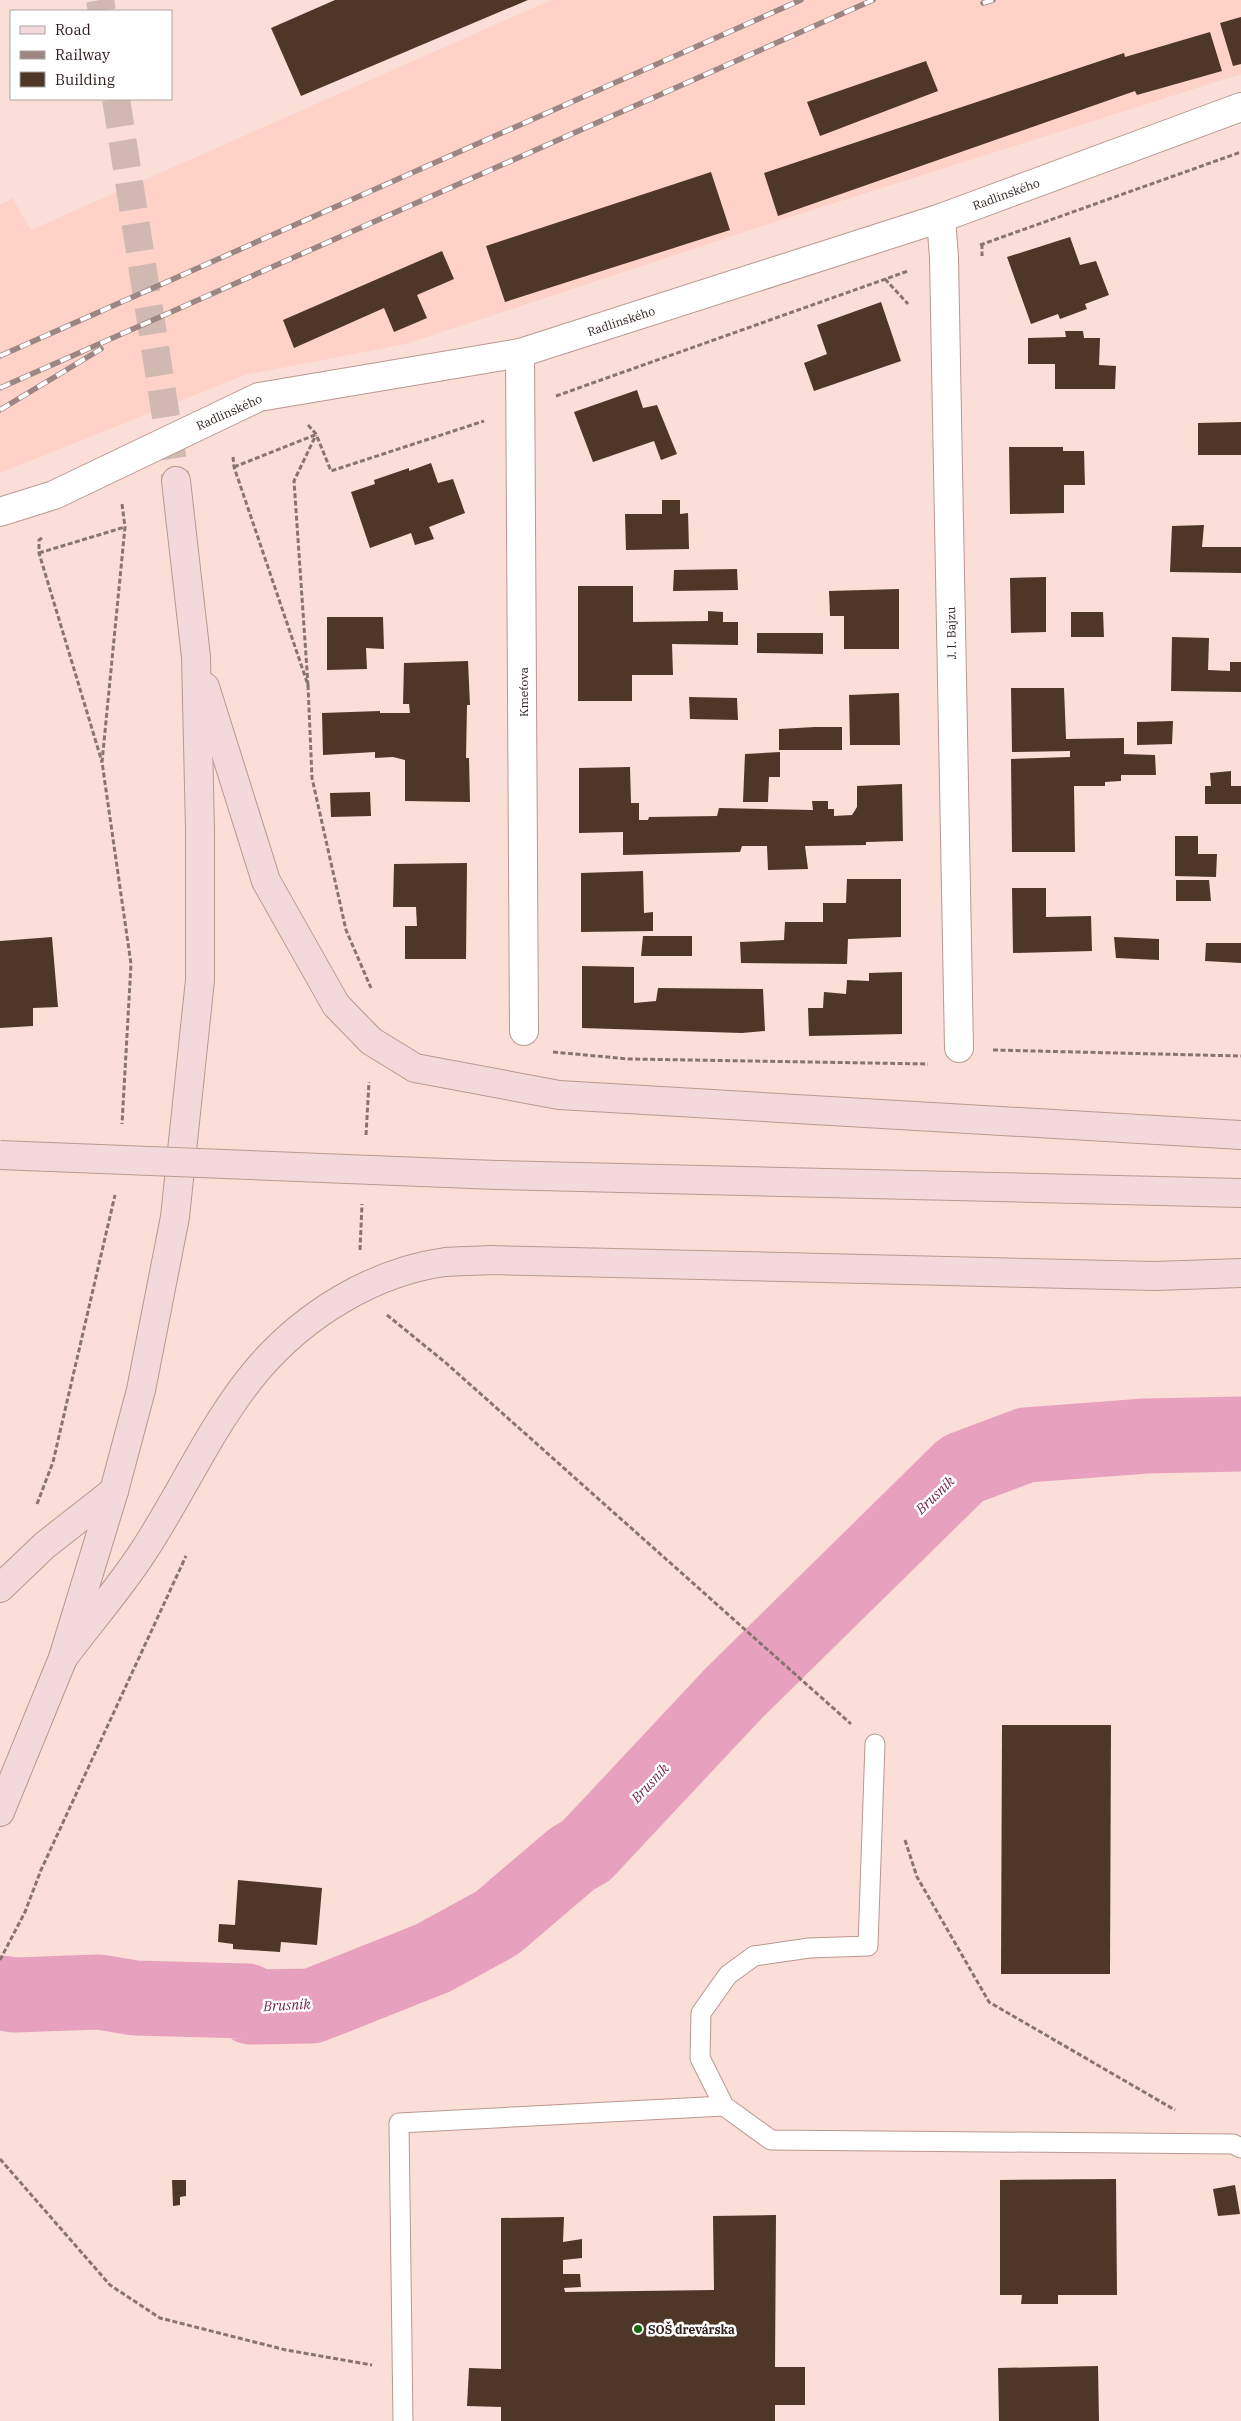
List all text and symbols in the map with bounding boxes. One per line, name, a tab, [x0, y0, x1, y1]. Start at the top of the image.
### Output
legend	[10, 10, 172, 100]
text: Road	[55, 20, 91, 39]
text: Railway	[55, 45, 110, 64]
text: Building	[55, 70, 115, 89]
street label: Radlinského	[970, 175, 1042, 213]
street label: Radlinského	[585, 303, 657, 339]
street label: Radlinského	[194, 391, 264, 433]
street label: J. I. Bajzu	[943, 606, 959, 660]
street label: Kmeťova	[516, 667, 531, 717]
water label: Brusník	[911, 1472, 959, 1519]
water label: Brusník	[627, 1759, 673, 1807]
water label: Brusník	[262, 1995, 312, 2015]
place label: SOŠ drevárska	[648, 2321, 735, 2337]
marker: SOŠ drevárska	[632, 2323, 644, 2335]

